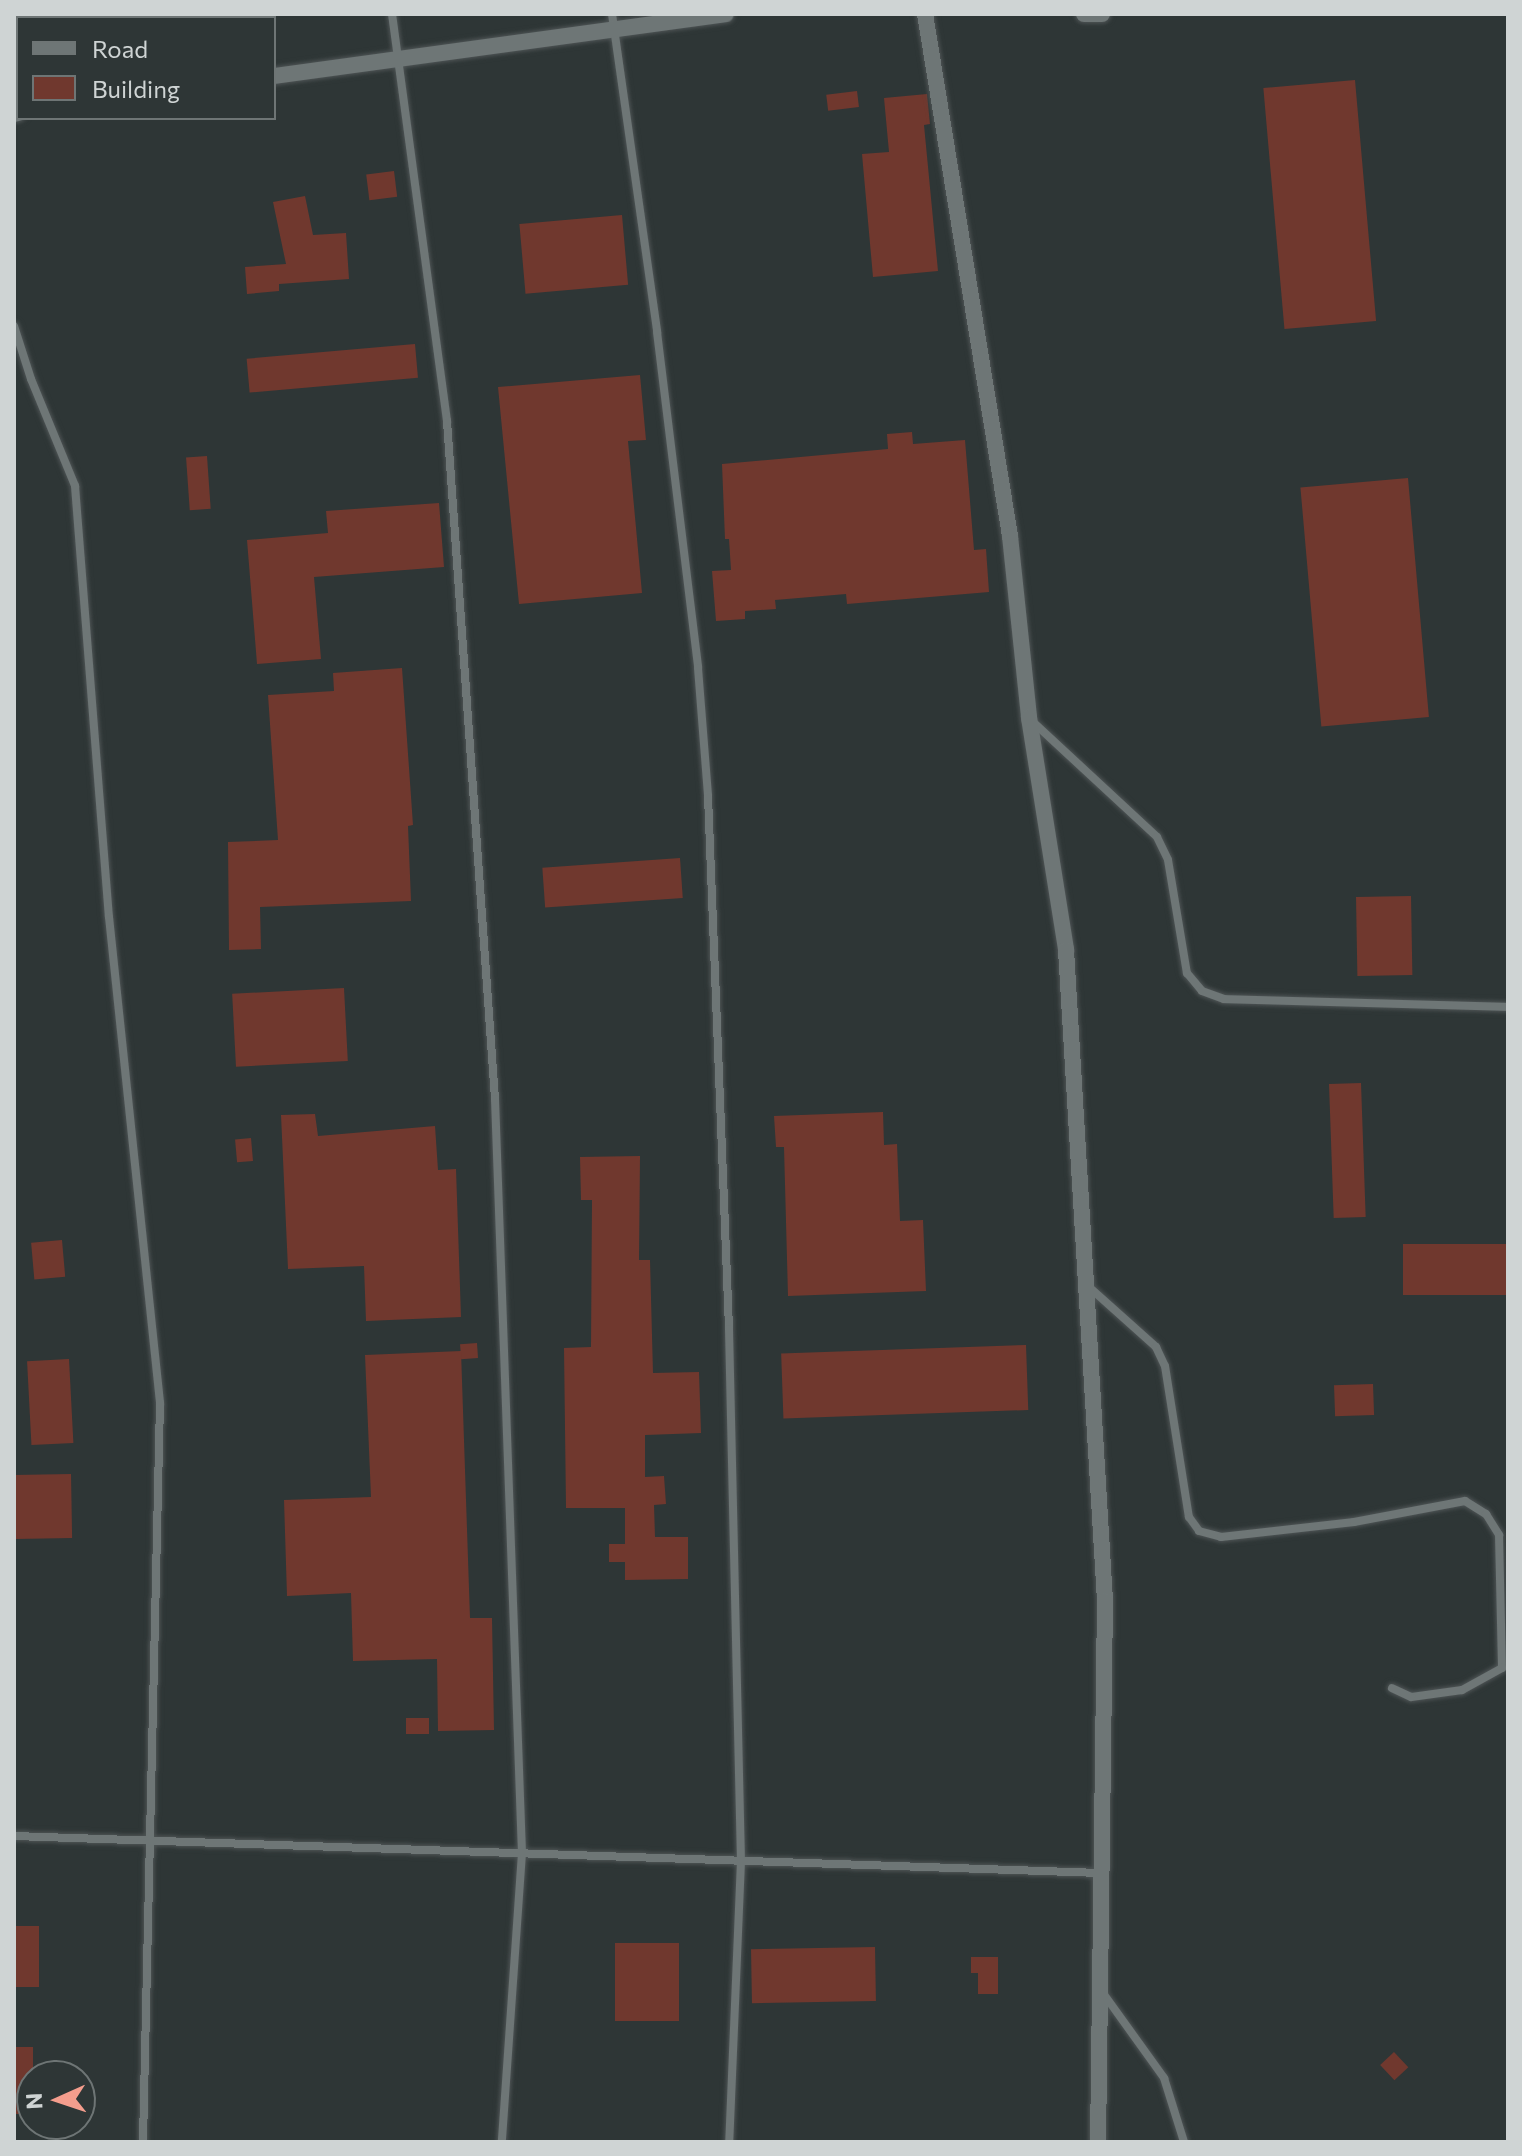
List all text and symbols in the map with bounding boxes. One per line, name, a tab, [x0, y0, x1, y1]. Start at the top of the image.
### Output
legend	[16, 16, 276, 120]
text: Road	[92, 34, 148, 63]
text: Building	[92, 74, 180, 103]
north arrow	[16, 2060, 96, 2140]
text: N	[20, 2092, 47, 2110]

